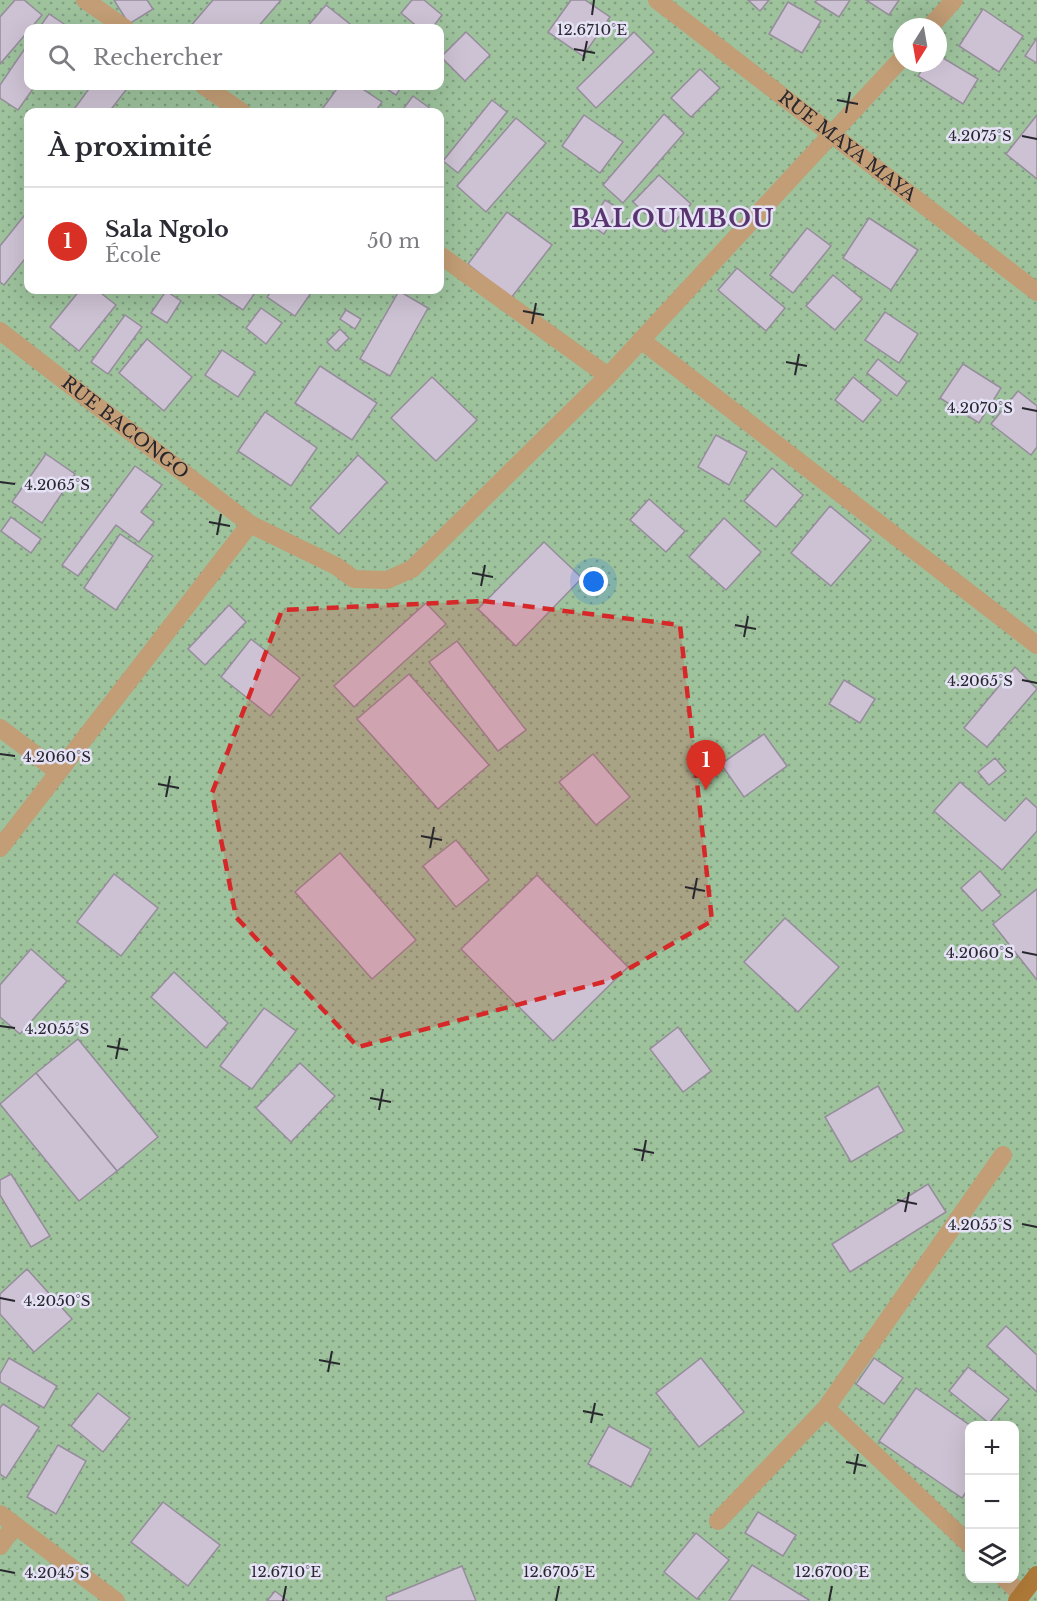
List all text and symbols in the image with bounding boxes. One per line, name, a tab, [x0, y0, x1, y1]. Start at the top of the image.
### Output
north arrow	[893, 18, 947, 72]
text: 12.6710°E	[557, 20, 627, 39]
search box	[24, 24, 444, 90]
icon: search	[45, 41, 78, 74]
text: Rechercher	[93, 44, 223, 71]
street label: RUE MAYA MAYA	[774, 86, 922, 207]
text: 4.2075°S	[948, 126, 1012, 145]
text: À proximité	[48, 131, 212, 163]
district label: BALOUMBOU	[571, 204, 775, 233]
text: Sala Ngolo	[105, 216, 229, 243]
text: 1	[63, 229, 72, 253]
text: 50 m	[367, 229, 420, 253]
text: École	[105, 243, 161, 267]
street label: RUE BACONGO	[57, 372, 193, 484]
text: 4.2070°S	[947, 398, 1013, 417]
text: 4.2065°S	[24, 475, 90, 494]
your location	[579, 567, 608, 596]
text: 4.2065°S	[947, 671, 1013, 690]
pin: 1	[686, 740, 726, 790]
text: 4.2060°S	[23, 747, 91, 766]
text: 4.2060°S	[946, 943, 1014, 962]
text: 4.2055°S	[25, 1019, 89, 1038]
text: 4.2055°S	[948, 1215, 1012, 1234]
text: 4.2050°S	[24, 1291, 90, 1310]
map controls	[965, 1421, 1019, 1583]
button: +	[965, 1421, 1019, 1475]
button: −	[965, 1475, 1019, 1529]
button: layers	[965, 1529, 1019, 1583]
text: 12.6710°E	[251, 1562, 321, 1581]
text: 12.6705°E	[523, 1562, 595, 1581]
text: 12.6700°E	[795, 1562, 869, 1581]
text: 4.2045°S	[25, 1563, 89, 1582]

